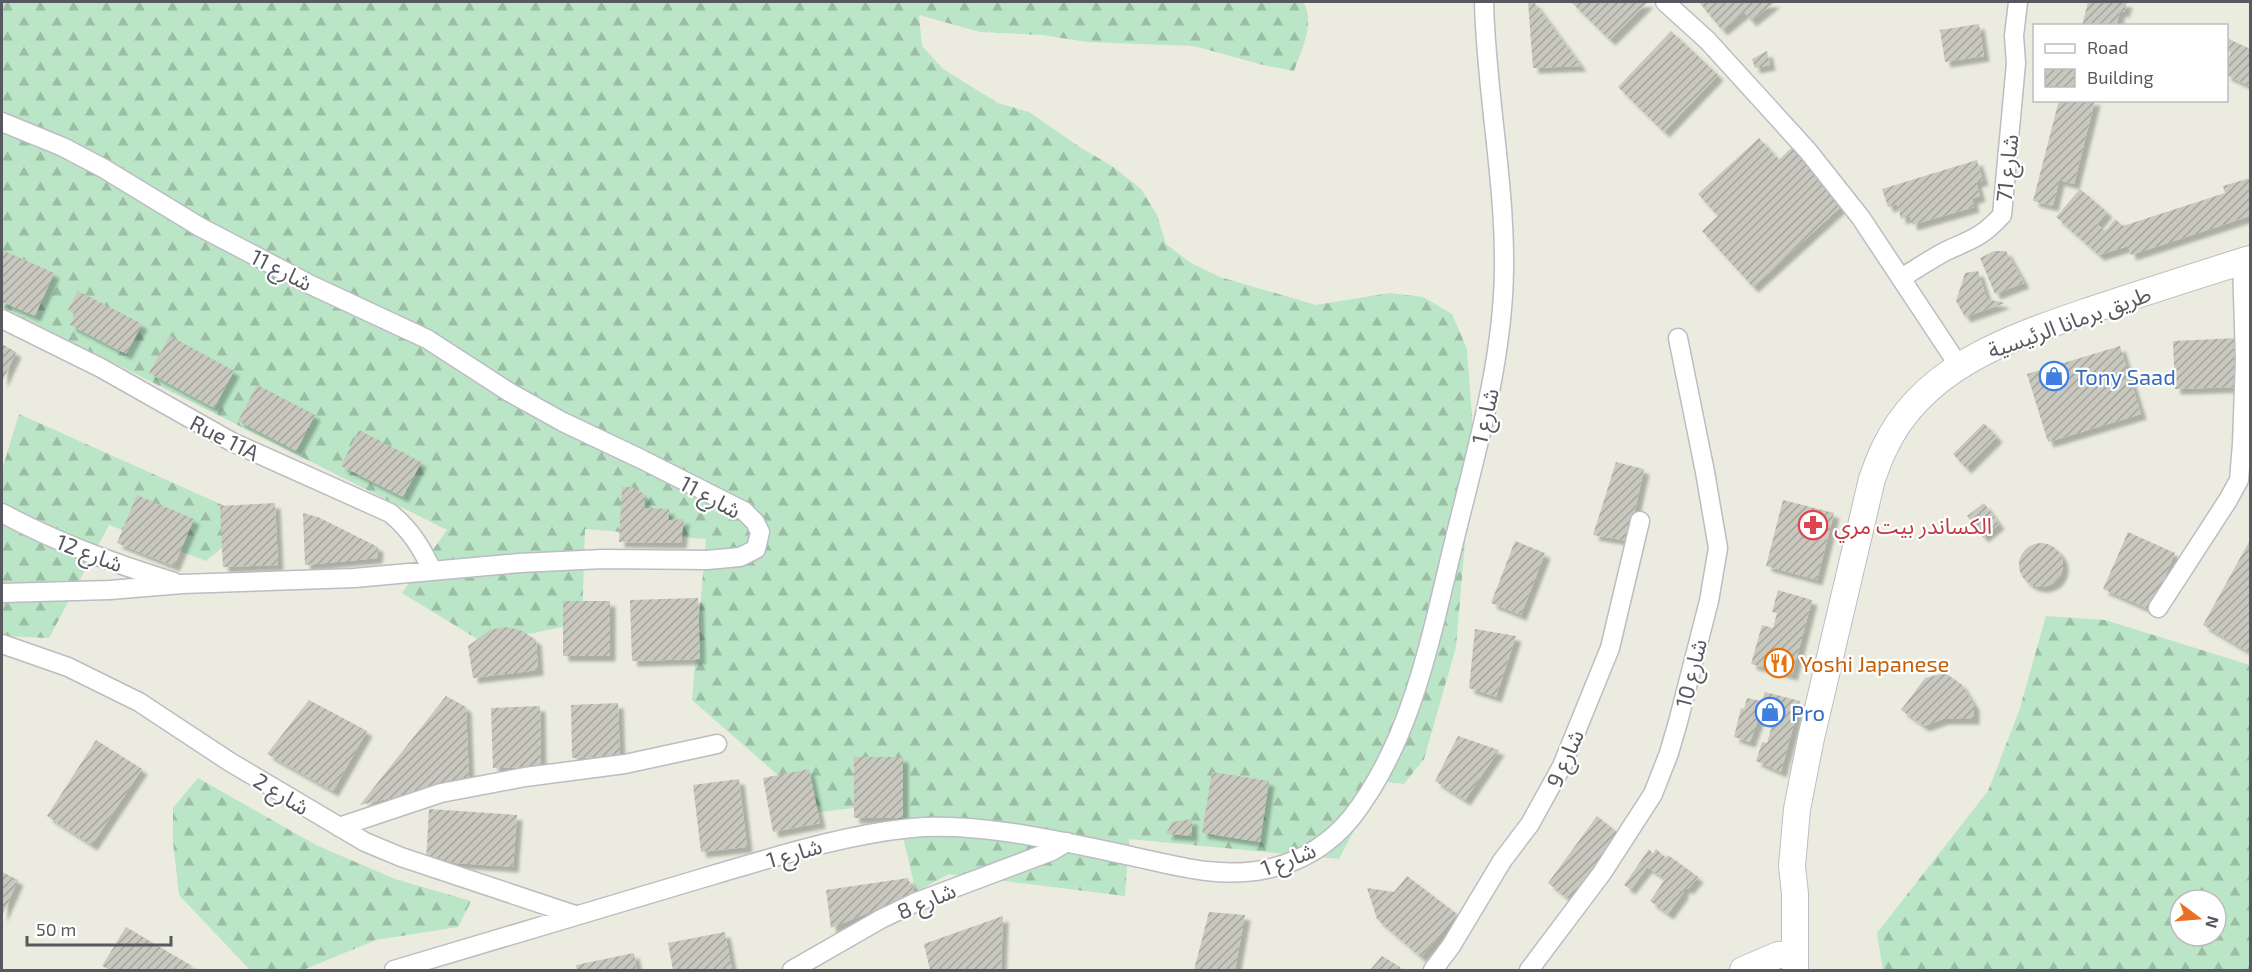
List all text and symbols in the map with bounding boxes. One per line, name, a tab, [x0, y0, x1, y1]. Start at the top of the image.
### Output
legend	[2033, 24, 2228, 102]
text: Road	[2087, 36, 2128, 58]
text: Building	[2087, 66, 2154, 88]
street label: شارع 71	[1990, 133, 2027, 204]
street label: شارع 11	[245, 243, 317, 300]
street label: طريق برمانا الرئيسية	[1984, 279, 2155, 364]
shop icon: Tony Saad	[2038, 360, 2070, 392]
place label: Tony Saad	[2075, 363, 2176, 389]
street label: شارع 1	[1465, 386, 1508, 448]
street label: Rue 11A	[186, 409, 264, 466]
street label: شارع 11	[674, 469, 746, 527]
pharmacy icon: الكساندر بيت مري	[1797, 509, 1829, 541]
place label: الكساندر بيت مري	[1834, 512, 1992, 543]
street label: شارع 12	[51, 528, 127, 581]
street label: شارع 10	[1669, 636, 1716, 711]
restaurant icon: Yoshi Japanese	[1763, 647, 1795, 679]
place label: Yoshi Japanese	[1800, 650, 1949, 676]
shop icon: Pro	[1754, 696, 1786, 728]
place label: Pro	[1791, 699, 1825, 725]
street label: شارع 9	[1540, 725, 1593, 793]
street label: شارع 2	[247, 766, 314, 824]
street label: شارع 1	[763, 832, 826, 877]
street label: شارع 1	[1257, 836, 1321, 885]
street label: شارع 8	[893, 876, 961, 929]
north arrow	[2168, 888, 2228, 948]
scale bar	[27, 909, 171, 947]
text: N	[2202, 914, 2224, 930]
text: 50 m	[36, 918, 76, 940]

